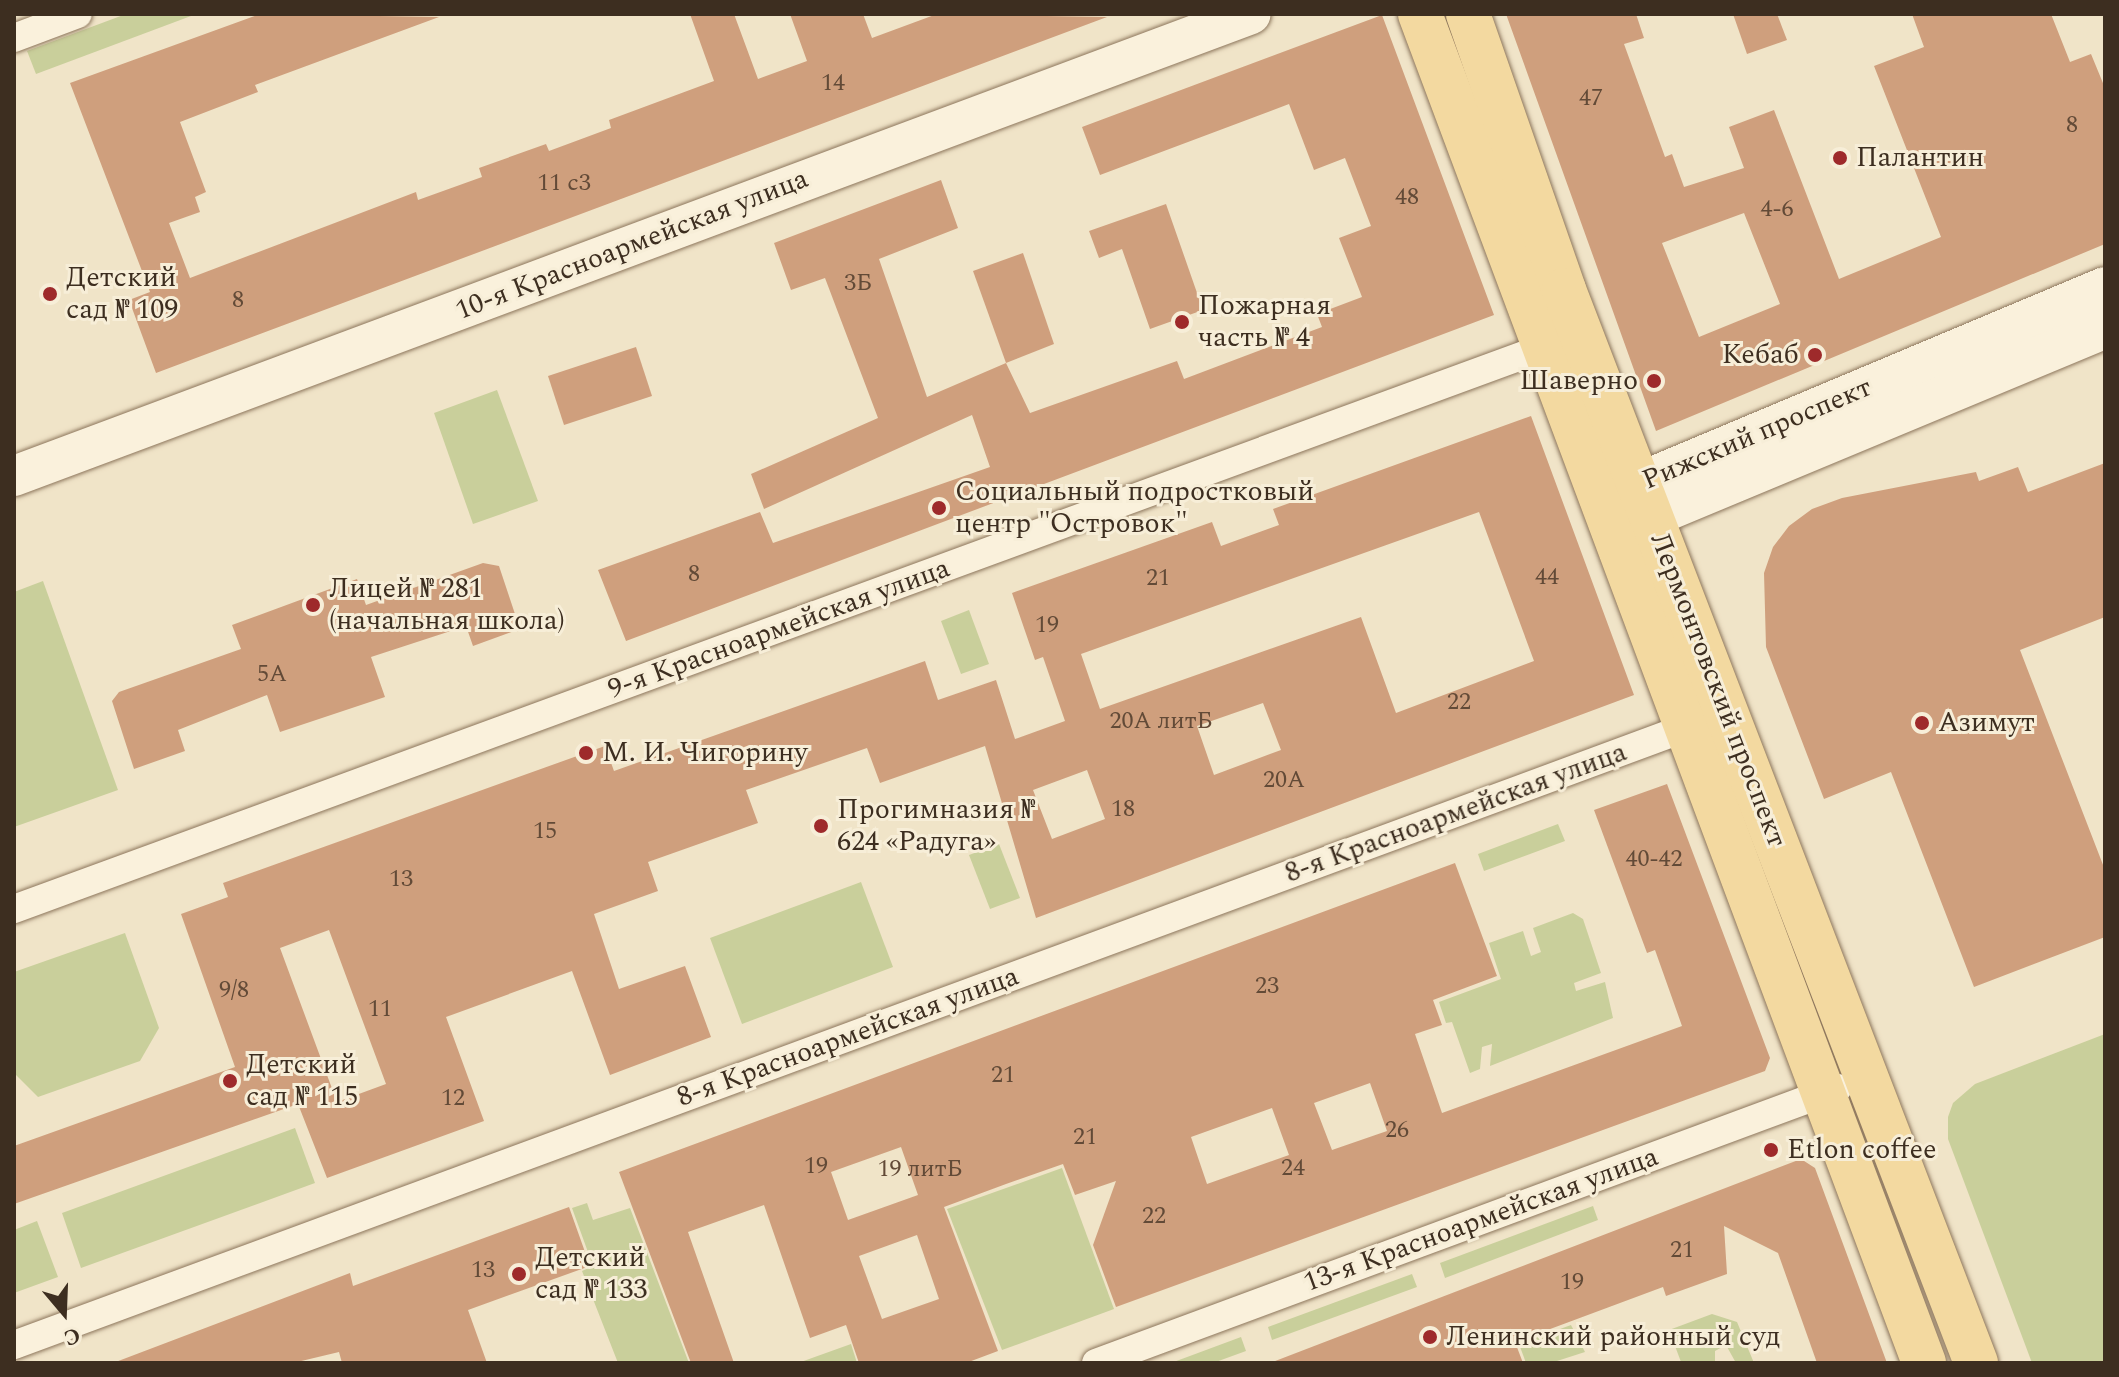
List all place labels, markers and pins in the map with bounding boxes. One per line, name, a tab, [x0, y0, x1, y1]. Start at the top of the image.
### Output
place label: Палантин	[1856, 141, 1984, 175]
marker: Палантин	[1831, 149, 1849, 167]
place label: Детский сад № 109	[66, 261, 178, 327]
marker: Детский сад № 109	[41, 285, 59, 303]
place label: Пожарная часть № 4	[1198, 289, 1331, 355]
marker: Пожарная часть № 4	[1173, 313, 1191, 331]
place label: Кебаб	[1722, 338, 1799, 372]
marker: Кебаб	[1806, 346, 1824, 364]
place label: Шаверно	[1520, 364, 1638, 398]
marker: Шаверно	[1645, 372, 1663, 390]
place label: Социальный подростковый центр "Островок"	[955, 475, 1314, 541]
marker: Социальный подростковый центр "Островок"	[930, 499, 948, 517]
place label: Лицей № 281 (начальная школа)	[329, 572, 565, 638]
marker: Лицей № 281 (начальная школа)	[304, 596, 322, 614]
place label: Азимут	[1938, 706, 2035, 740]
marker: Азимут	[1913, 714, 1931, 732]
place label: М. И. Чигорину	[602, 736, 808, 770]
marker: М. И. Чигорину	[577, 744, 595, 762]
place label: Прогимназия № 624 «Радуга»	[837, 793, 1035, 859]
marker: Прогимназия № 624 «Радуга»	[812, 817, 830, 835]
place label: Детский сад № 115	[246, 1048, 358, 1114]
marker: Детский сад № 115	[221, 1072, 239, 1090]
place label: Etlon coffee	[1787, 1133, 1937, 1167]
marker: Etlon coffee	[1762, 1141, 1780, 1159]
place label: Детский сад № 133	[535, 1241, 647, 1307]
marker: Детский сад № 133	[510, 1265, 528, 1283]
place label: Ленинский районный суд	[1446, 1320, 1781, 1354]
marker: Ленинский районный суд	[1421, 1328, 1439, 1346]

